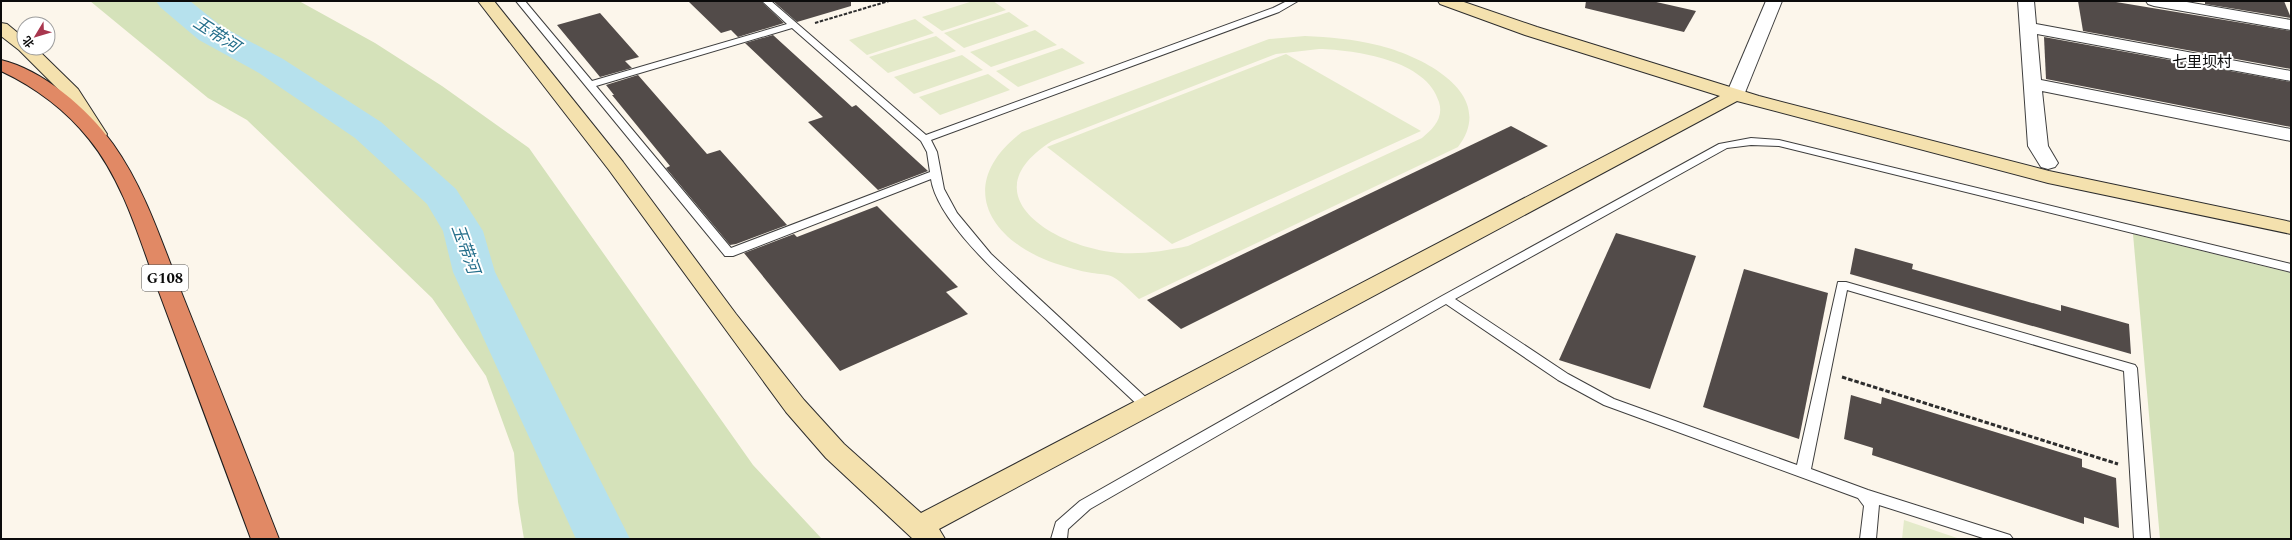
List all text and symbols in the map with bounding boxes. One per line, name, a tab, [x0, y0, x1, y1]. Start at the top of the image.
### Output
water label: 玉带河	[188, 10, 247, 61]
north arrow	[16, 16, 56, 56]
text: 北	[18, 32, 39, 51]
district label: 七里坝村	[2172, 51, 2232, 74]
water label: 玉带河	[444, 221, 487, 281]
road number: G108	[142, 265, 188, 291]

